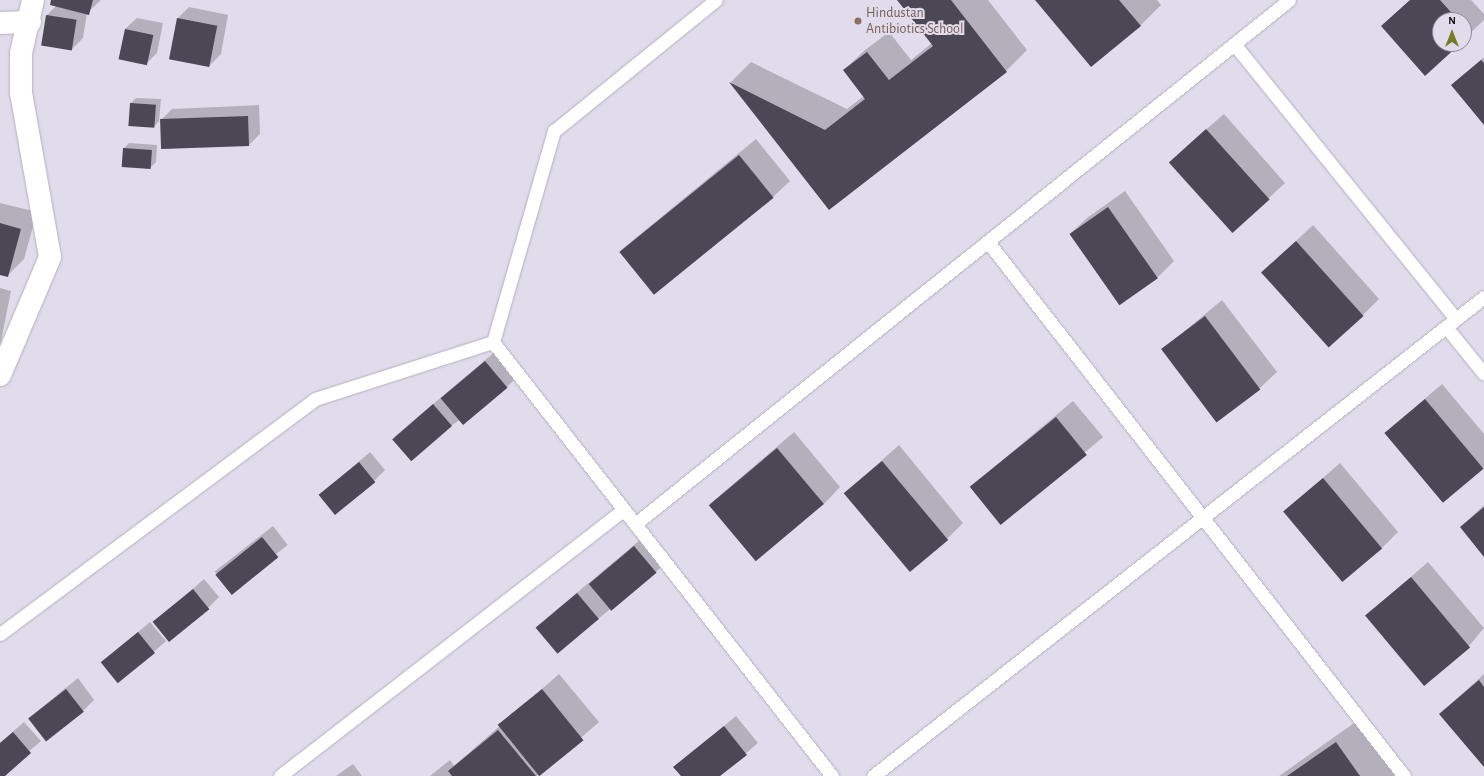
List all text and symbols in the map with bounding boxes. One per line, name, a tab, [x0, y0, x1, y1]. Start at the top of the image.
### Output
place label: Hindustan Antibiotics School	[866, 5, 963, 38]
north arrow	[1432, 12, 1472, 52]
text: N	[1448, 15, 1456, 26]
marker: Hindustan Antibiotics School	[853, 16, 863, 26]

